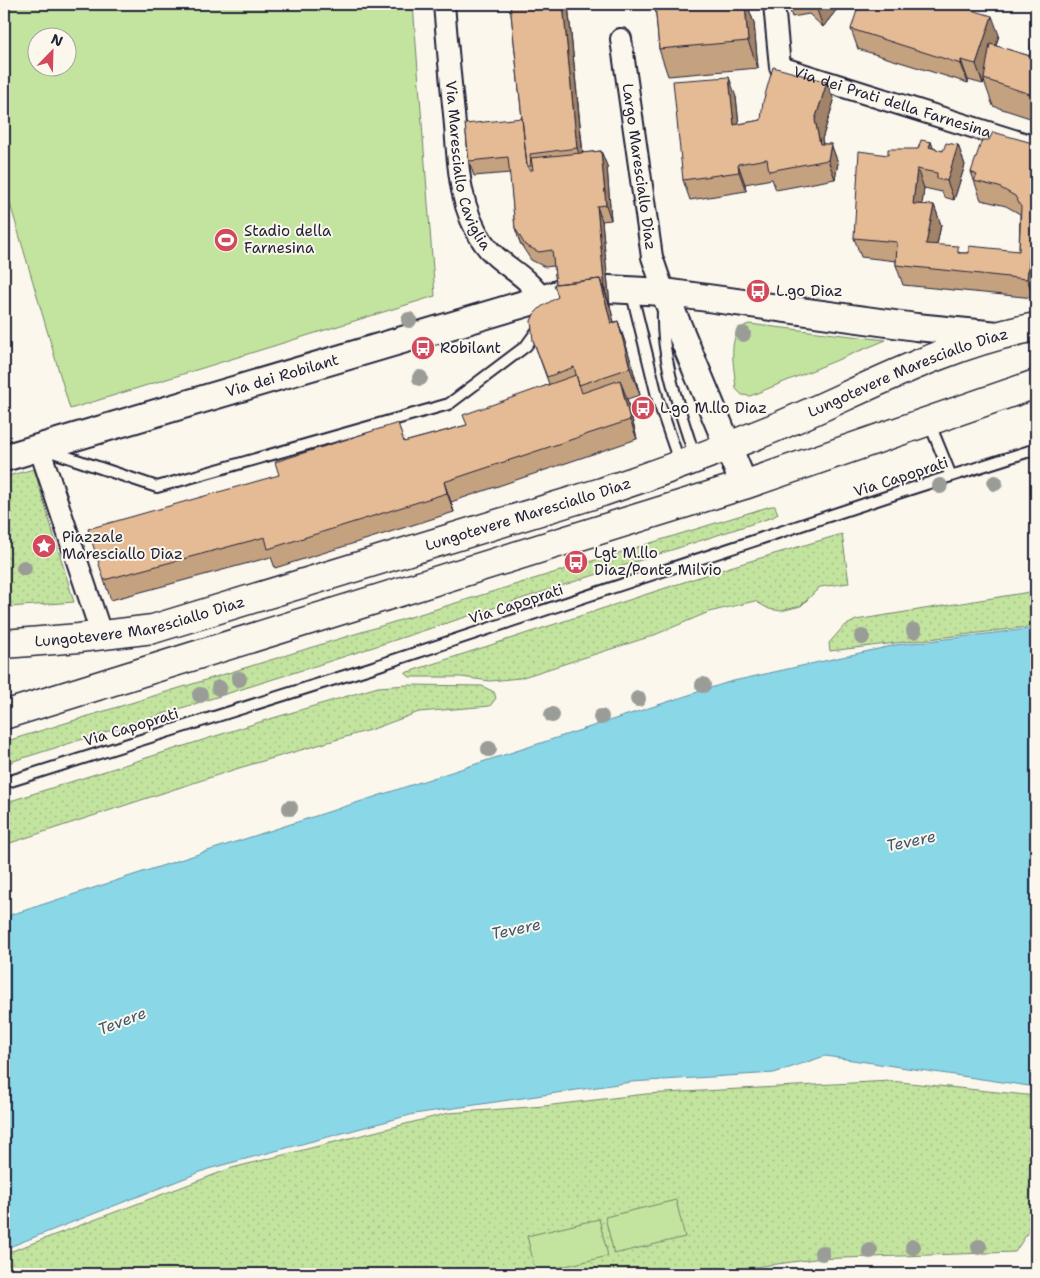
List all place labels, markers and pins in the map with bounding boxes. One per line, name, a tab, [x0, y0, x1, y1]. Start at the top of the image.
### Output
place label: Stadio della Farnesina	[244, 221, 332, 258]
sports icon: Stadio della Farnesina	[213, 227, 239, 253]
bus stop icon: L.go Diaz	[745, 278, 771, 304]
place label: L.go Diaz	[776, 281, 843, 301]
bus stop icon: Robilant	[410, 335, 436, 361]
place label: Robilant	[440, 338, 501, 358]
bus stop icon: L.go M.llo Diaz	[630, 395, 656, 421]
place label: L.go M.llo Diaz	[660, 398, 767, 418]
place label: Piazzale Maresciallo Diaz	[62, 527, 183, 564]
place icon: Piazzale Maresciallo Diaz	[31, 533, 57, 559]
place label: Lgt M.llo Diaz/Ponte Milvio	[594, 543, 722, 580]
bus stop icon: Lgt M.llo Diaz/Ponte Milvio	[563, 549, 589, 575]

